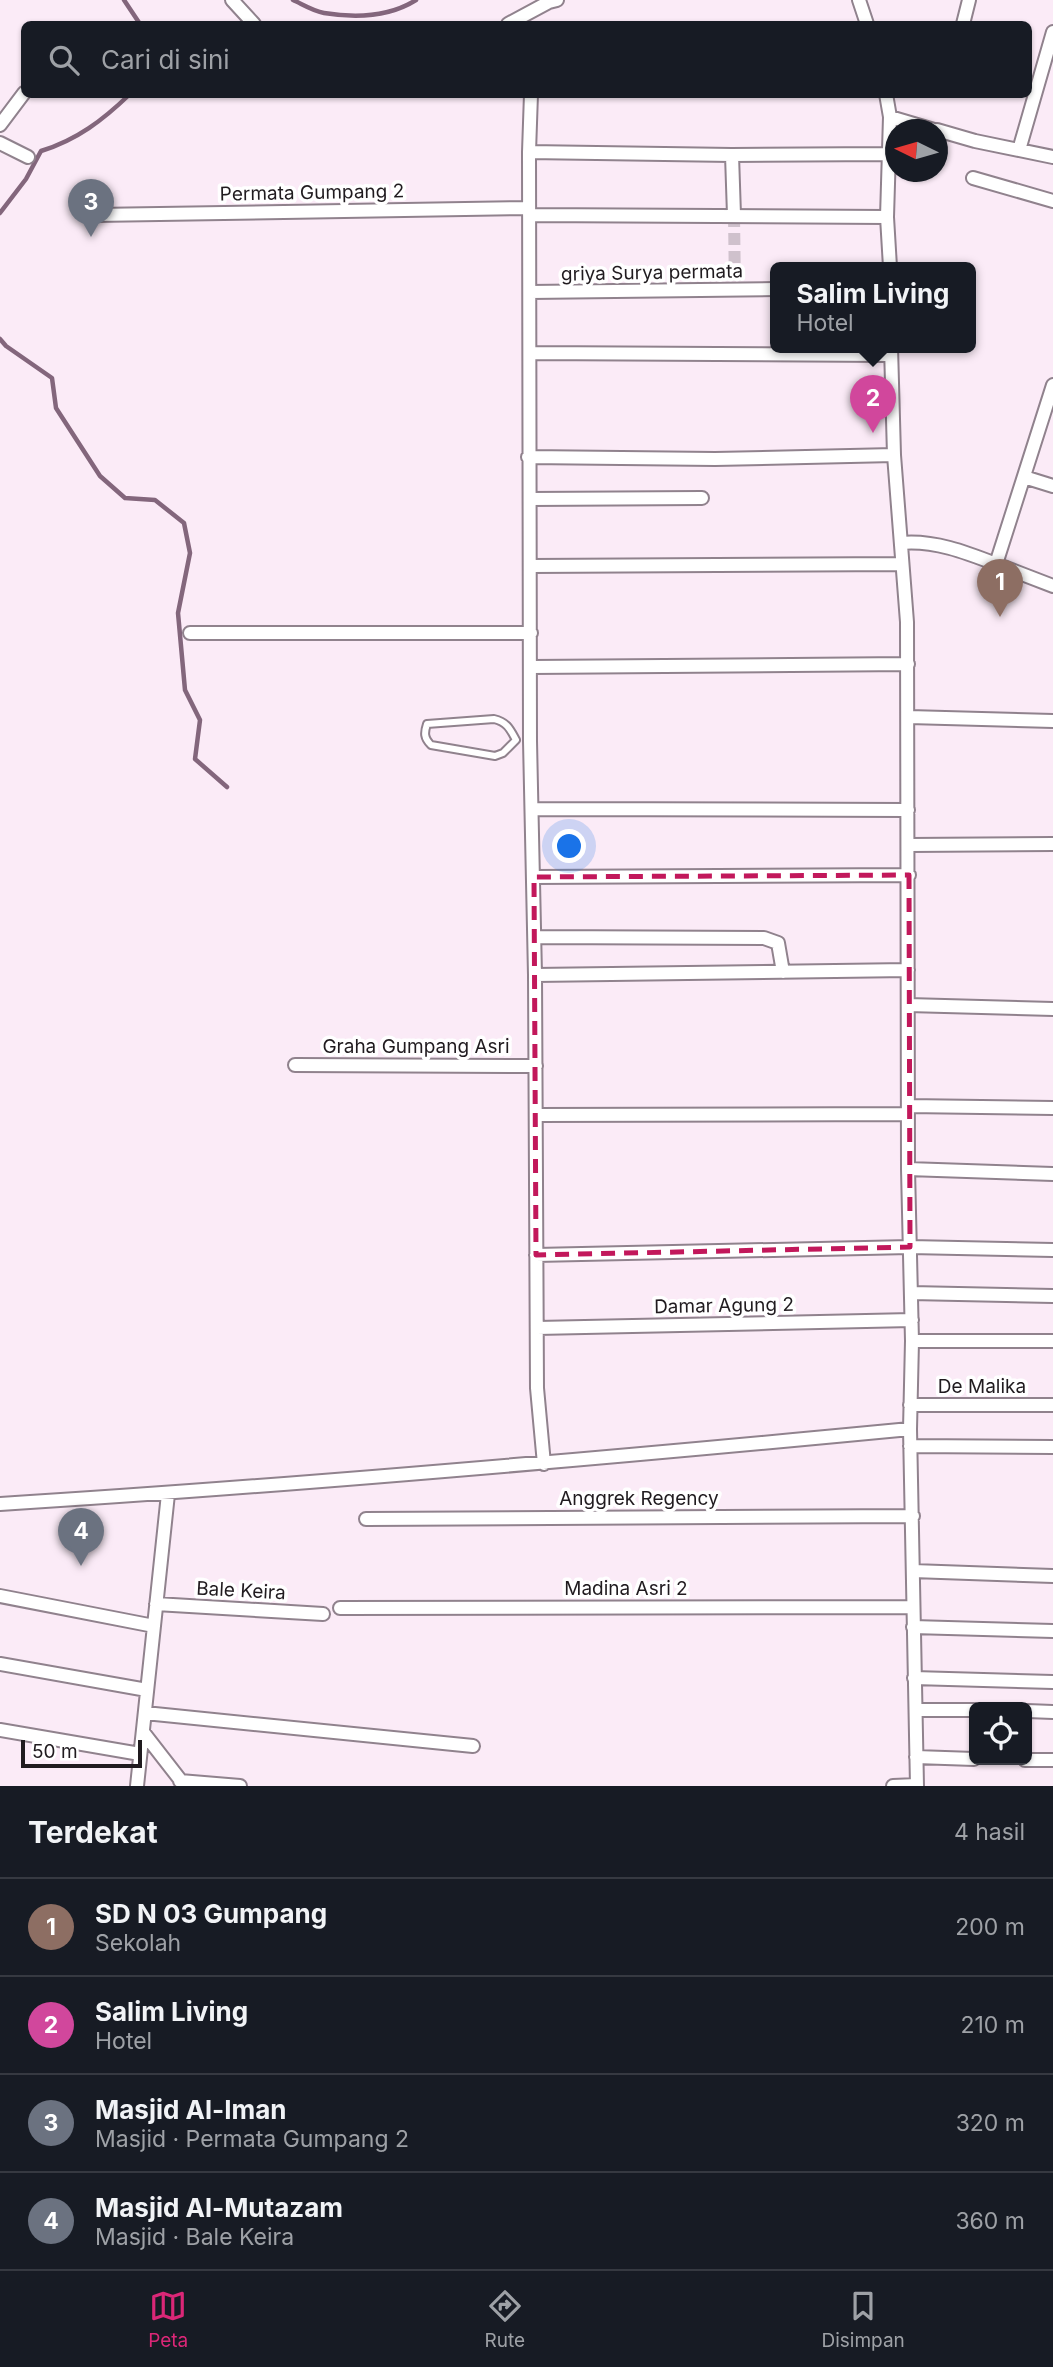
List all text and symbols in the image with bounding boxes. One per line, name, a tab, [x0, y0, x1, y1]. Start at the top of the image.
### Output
search box	[21, 21, 1032, 98]
icon: search	[45, 41, 83, 79]
text: Cari di sini	[101, 44, 230, 75]
north arrow	[885, 119, 948, 182]
pin: 3	[68, 179, 114, 237]
street label: Permata Gumpang 2	[220, 179, 404, 206]
street label: griya Surya permata	[561, 259, 743, 286]
popup	[770, 262, 976, 353]
text: Salim Living	[796, 278, 950, 309]
text: Hotel	[796, 309, 854, 337]
pin: 2	[850, 375, 896, 433]
pin: 1	[977, 559, 1023, 617]
your location	[552, 829, 586, 863]
street label: Graha Gumpang Asri	[322, 1035, 510, 1058]
street label: Damar Agung 2	[654, 1293, 794, 1318]
street label: De Malika	[938, 1375, 1026, 1398]
street label: Anggrek Regency	[559, 1487, 719, 1510]
pin: 4	[58, 1508, 104, 1566]
street label: Bale Keira	[196, 1577, 286, 1604]
street label: Madina Asri 2	[564, 1577, 688, 1600]
map controls	[969, 1702, 1032, 1765]
button: locate	[969, 1702, 1032, 1765]
scale bar	[21, 1737, 142, 1769]
text: 50 m	[32, 1740, 78, 1763]
text: Terdekat	[28, 1814, 158, 1850]
text: 4 hasil	[954, 1818, 1025, 1846]
text: SD N 03 Gumpang	[95, 1898, 327, 1929]
text: 1	[46, 1913, 56, 1941]
text: 200 m	[955, 1913, 1025, 1941]
text: Sekolah	[95, 1929, 181, 1957]
text: Salim Living	[95, 1996, 248, 2027]
text: 2	[44, 2011, 58, 2039]
text: 210 m	[960, 2011, 1025, 2039]
text: Hotel	[95, 2027, 152, 2055]
text: Masjid Al-Iman	[95, 2094, 286, 2125]
text: 3	[44, 2109, 58, 2137]
text: 320 m	[956, 2109, 1025, 2137]
text: Masjid · Permata Gumpang 2	[95, 2125, 409, 2153]
text: Masjid Al-Mutazam	[95, 2192, 343, 2223]
text: 4	[43, 2207, 59, 2235]
text: 360 m	[955, 2207, 1025, 2235]
text: Masjid · Bale Keira	[95, 2223, 294, 2251]
tab: Peta	[148, 2287, 188, 2352]
tab: Rute	[485, 2287, 525, 2352]
tab: Disimpan	[821, 2287, 905, 2352]

